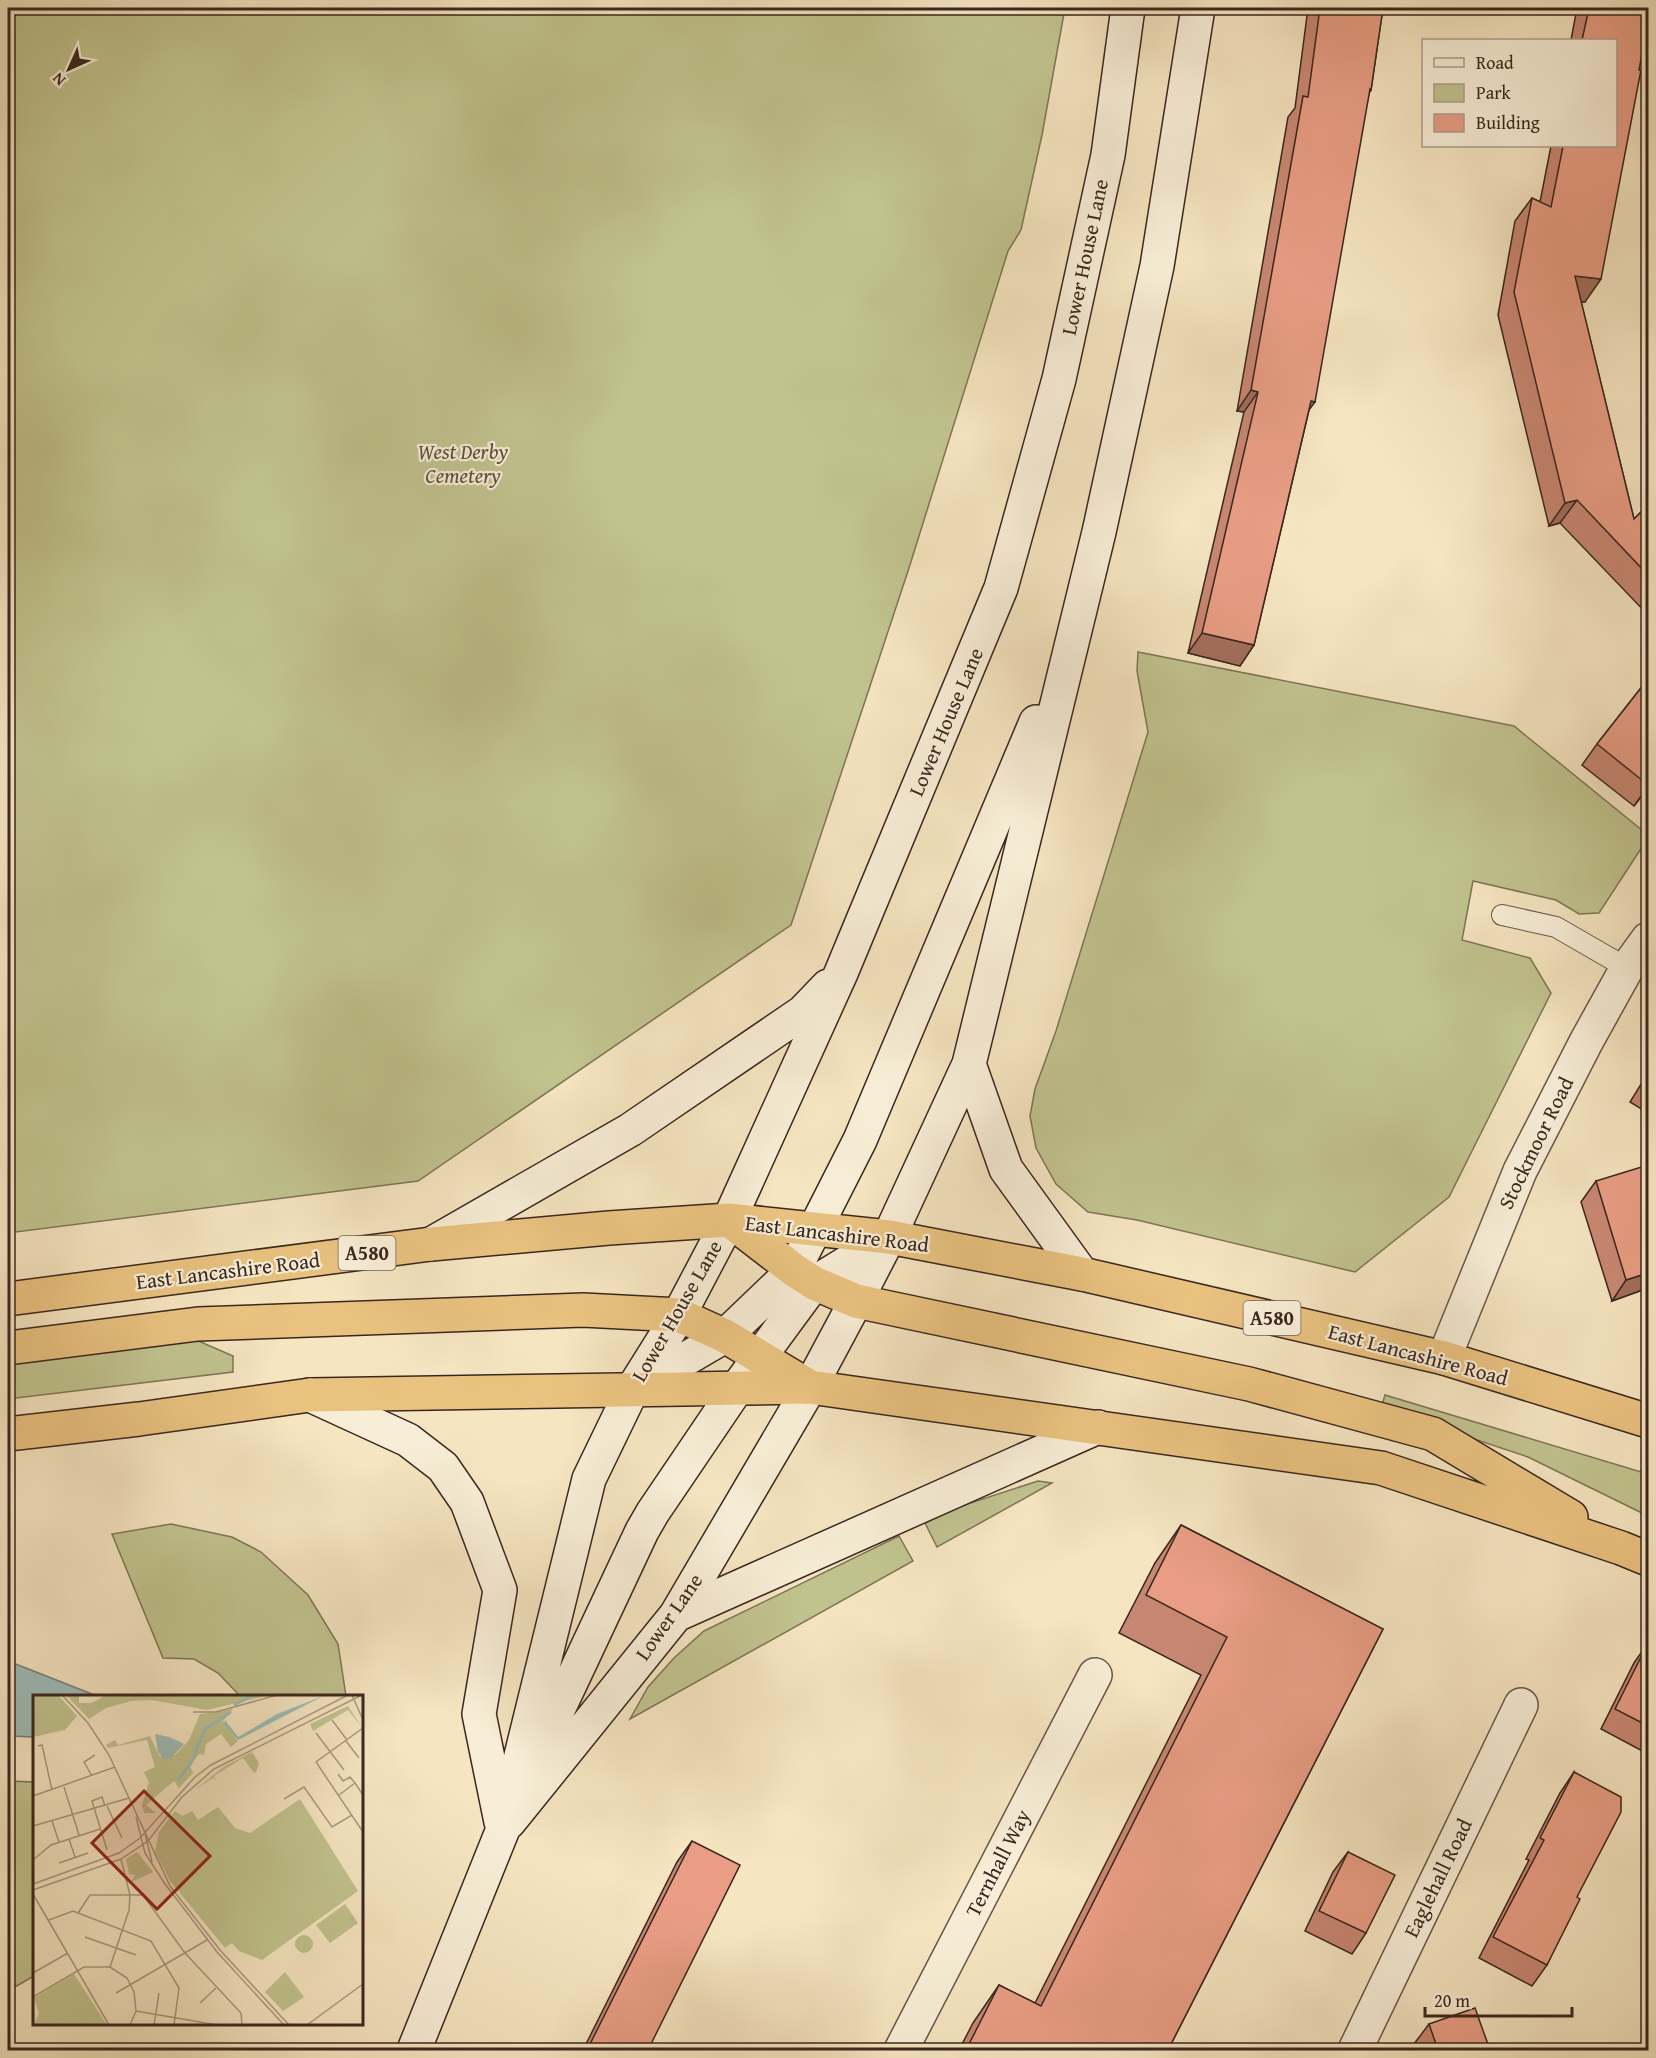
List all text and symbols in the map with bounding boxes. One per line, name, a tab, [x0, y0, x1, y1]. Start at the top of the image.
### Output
north arrow	[39, 39, 99, 99]
legend	[1422, 39, 1617, 147]
text: Road	[1476, 49, 1514, 76]
text: N	[46, 67, 71, 92]
text: Park	[1476, 79, 1512, 106]
text: Building	[1476, 109, 1540, 136]
street label: Lower House Lane	[1053, 176, 1116, 338]
park label: West Derby Cemetery	[418, 436, 508, 491]
street label: Lower House Lane	[900, 642, 991, 801]
street label: Stockmoor Road	[1490, 1071, 1581, 1214]
street label: East Lancashire Road	[743, 1207, 931, 1260]
street label: Lower House Lane	[623, 1234, 730, 1387]
road number: A580	[338, 1236, 395, 1270]
street label: East Lancashire Road	[134, 1244, 322, 1297]
road number: A580	[1244, 1301, 1300, 1335]
street label: East Lancashire Road	[1325, 1316, 1512, 1394]
street label: Lower Lane	[627, 1567, 710, 1667]
inset map	[33, 1695, 363, 2025]
street label: Ternhall Way	[957, 1803, 1038, 1922]
street label: Eaglehall Road	[1395, 1812, 1480, 1942]
scale bar	[1425, 1980, 1572, 2018]
text: 20 m	[1434, 1987, 1470, 2014]

